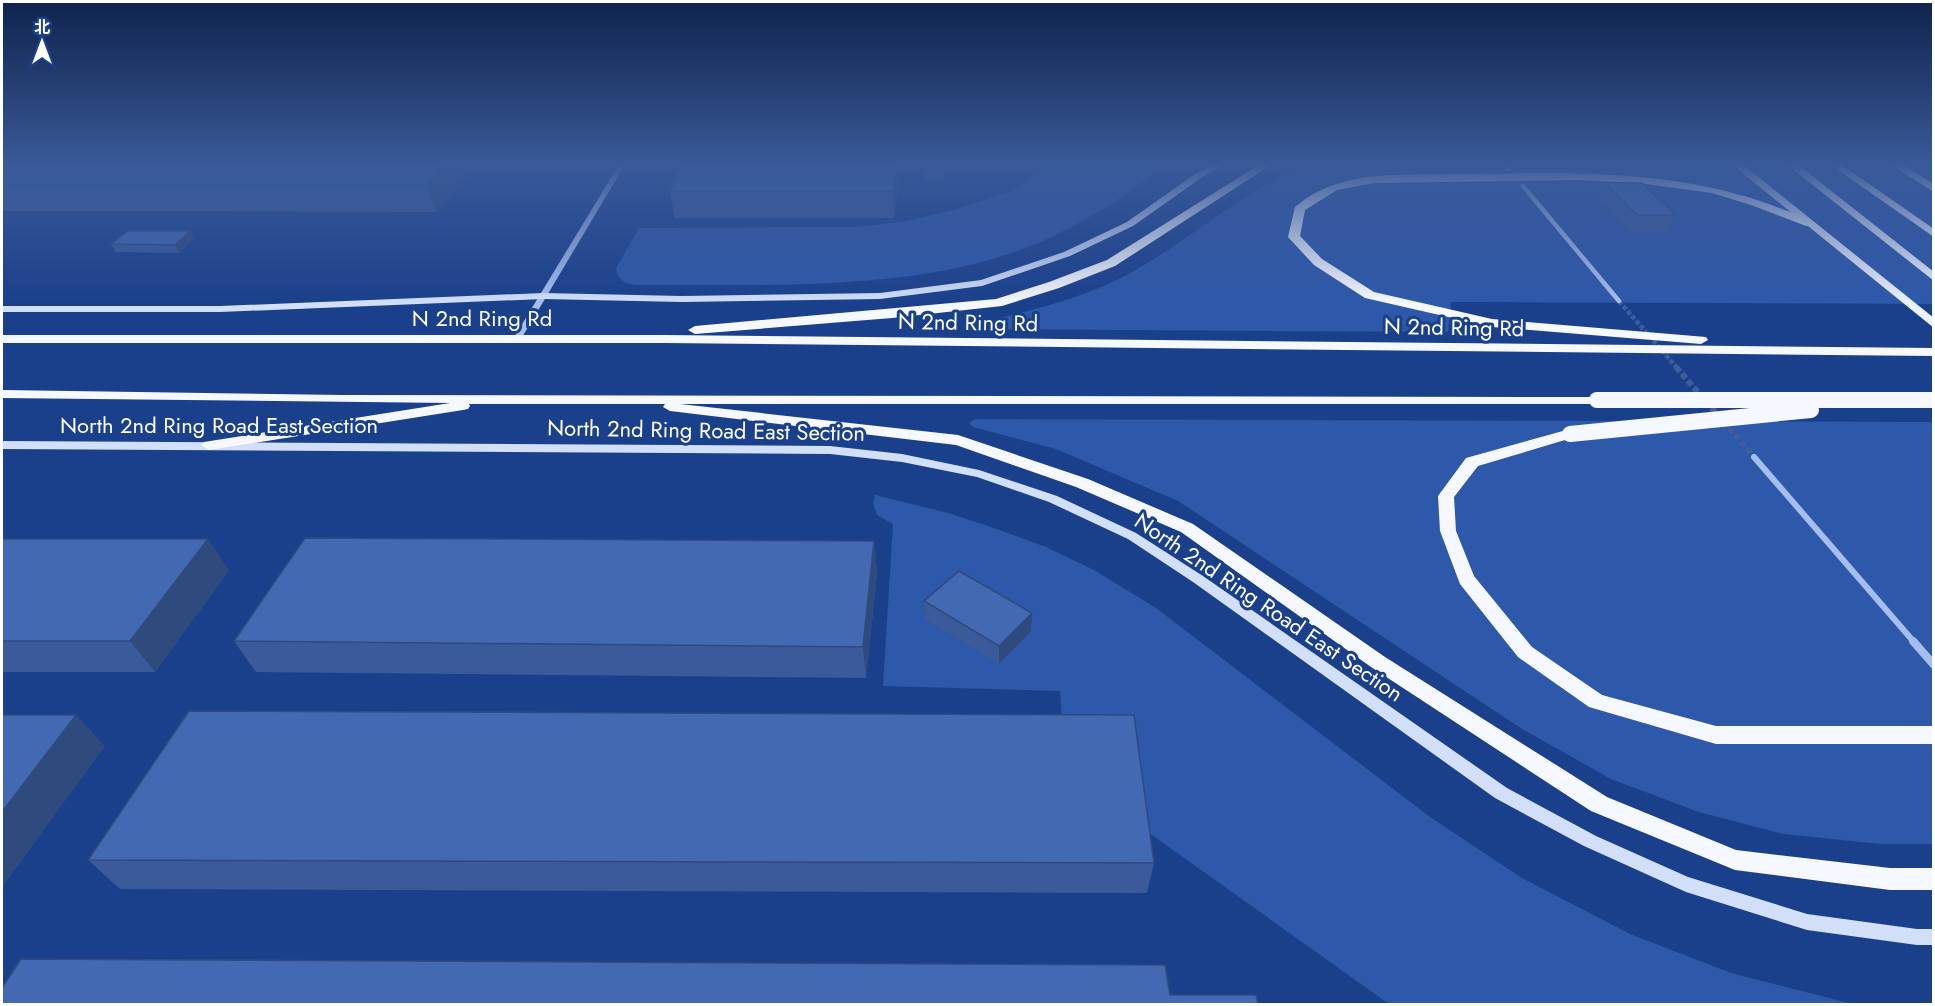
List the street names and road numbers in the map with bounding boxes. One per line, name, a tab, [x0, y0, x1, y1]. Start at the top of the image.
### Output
street label: N 2nd Ring Rd	[412, 302, 552, 334]
street label: N 2nd Ring Rd	[898, 305, 1038, 339]
street label: N 2nd Ring Rd	[1384, 310, 1524, 344]
street label: North 2nd Ring Road East Section	[60, 409, 378, 441]
street label: North 2nd Ring Road East Section	[547, 411, 865, 449]
street label: North 2nd Ring Road East Section	[1128, 505, 1410, 709]

